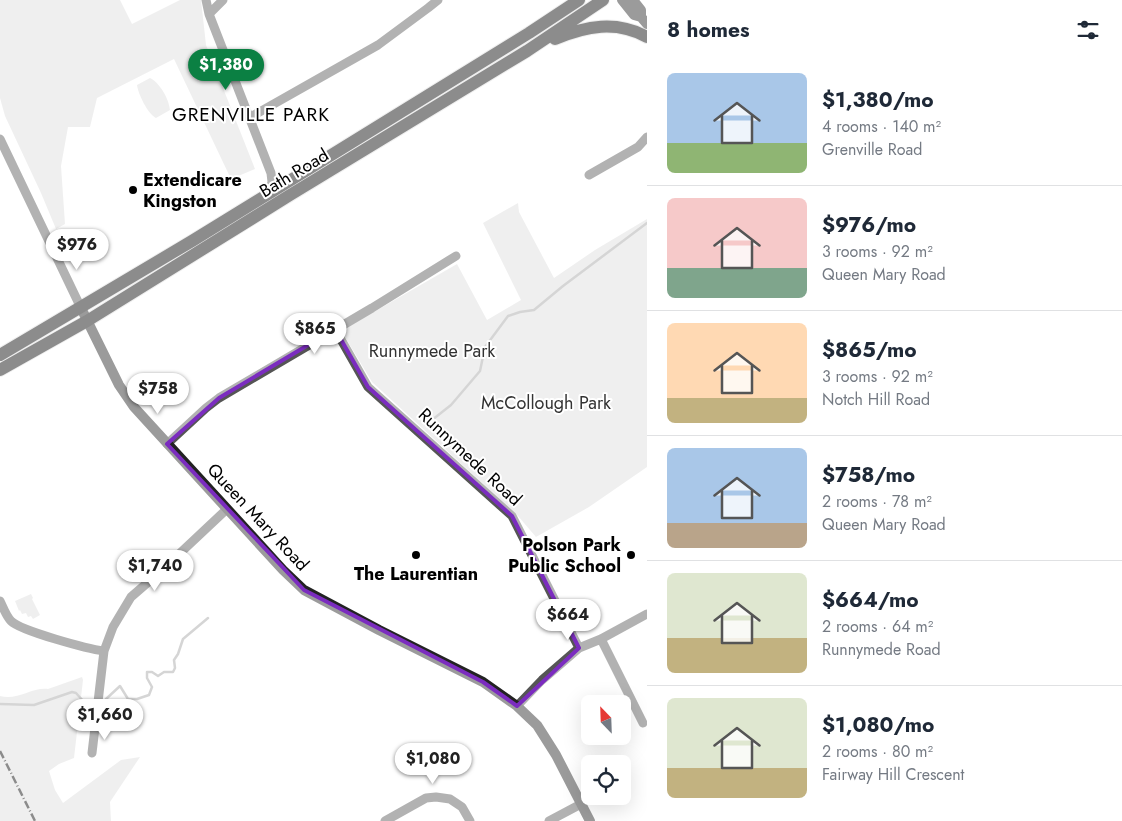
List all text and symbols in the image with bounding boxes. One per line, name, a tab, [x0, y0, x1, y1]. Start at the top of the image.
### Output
text: 8 homes	[667, 15, 750, 45]
icon: filters	[1074, 16, 1102, 44]
pin: $1,380	[185, 48, 267, 91]
text: $1,380	[199, 53, 253, 76]
text: $1,380/mo	[822, 85, 934, 115]
icon: home	[707, 93, 767, 153]
district label: GRENVILLE PARK	[172, 101, 330, 128]
text: 4 rooms · 140 m²	[822, 115, 941, 138]
text: Grenville Road	[822, 138, 922, 161]
street label: Bath Road	[254, 142, 334, 204]
place label: Extendicare Kingston	[143, 167, 242, 214]
marker: Extendicare Kingston	[127, 184, 139, 196]
text: $976/mo	[822, 210, 916, 240]
icon: home	[707, 218, 767, 278]
pin: $976	[47, 228, 107, 271]
text: $976	[57, 233, 97, 256]
text: 3 rooms · 92 m²	[822, 240, 933, 263]
text: Queen Mary Road	[822, 263, 946, 286]
pin: $865	[285, 312, 345, 355]
text: $865	[294, 317, 336, 340]
text: $865/mo	[822, 335, 917, 365]
park label: Runnymede Park	[369, 338, 495, 364]
icon: home	[707, 343, 767, 403]
text: 3 rooms · 92 m²	[822, 365, 933, 388]
pin: $758	[128, 372, 188, 415]
text: $758	[138, 377, 178, 400]
text: Notch Hill Road	[822, 388, 930, 411]
park label: McCollough Park	[481, 390, 611, 416]
street label: Runnymede Road	[412, 402, 528, 512]
street label: Queen Mary Road	[201, 457, 315, 577]
text: $758/mo	[822, 460, 915, 490]
icon: home	[707, 468, 767, 528]
text: 2 rooms · 78 m²	[822, 490, 932, 513]
text: Queen Mary Road	[822, 513, 946, 536]
place label: Polson Park Public School	[508, 532, 622, 579]
marker: The Laurentian	[410, 549, 422, 561]
marker: Polson Park Public School	[625, 549, 637, 561]
pin: $1,740	[114, 550, 196, 592]
text: $1,740	[128, 554, 182, 577]
place label: The Laurentian	[354, 561, 478, 587]
text: $664/mo	[822, 585, 919, 615]
icon: home	[707, 593, 767, 653]
pin: $664	[538, 598, 598, 641]
text: $664	[547, 603, 589, 626]
text: 2 rooms · 64 m²	[822, 615, 933, 638]
text: Runnymede Road	[822, 638, 941, 661]
north arrow	[581, 695, 631, 745]
map controls	[581, 695, 631, 805]
pin: $1,660	[64, 698, 146, 741]
text: $1,660	[77, 703, 133, 726]
text: $1,080/mo	[822, 710, 934, 740]
icon: home	[707, 718, 767, 778]
text: 2 rooms · 80 m²	[822, 740, 933, 763]
pin: $1,080	[392, 742, 474, 785]
text: $1,080	[406, 747, 460, 770]
button: locate	[581, 755, 631, 805]
text: Fairway Hill Crescent	[822, 763, 964, 786]

